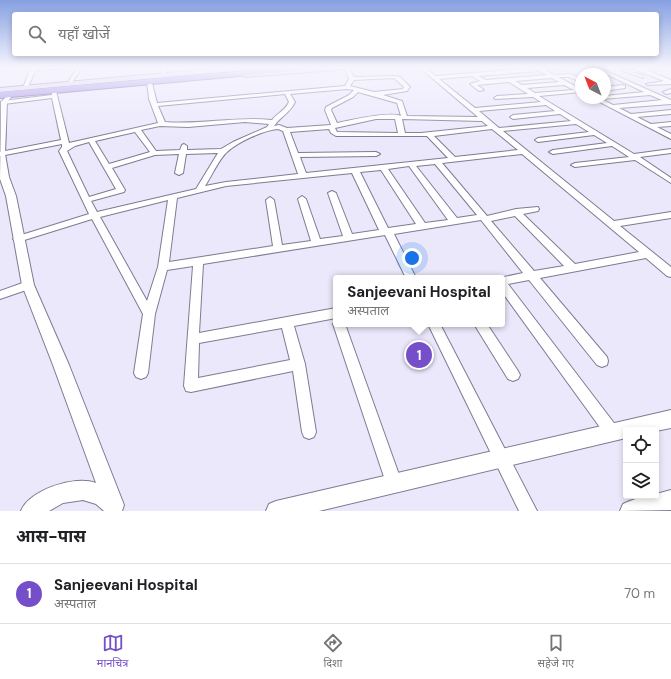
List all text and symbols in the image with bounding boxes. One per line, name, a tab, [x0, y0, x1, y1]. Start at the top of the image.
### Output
search box	[12, 12, 659, 56]
icon: search	[26, 23, 48, 45]
text: यहाँ खोजें	[58, 24, 110, 44]
north arrow	[575, 68, 611, 104]
your location	[402, 248, 422, 268]
popup	[333, 275, 505, 327]
text: Sanjeevani Hospital	[347, 282, 491, 302]
text: अस्पताल	[347, 302, 389, 319]
pin: 1	[406, 340, 432, 370]
map controls	[623, 427, 659, 499]
button: locate	[623, 427, 659, 463]
button: layers	[623, 463, 659, 499]
text: आस-पास	[16, 525, 86, 547]
text: Sanjeevani Hospital	[54, 575, 198, 595]
text: 1	[27, 585, 31, 602]
text: 70 m	[624, 585, 655, 602]
text: अस्पताल	[54, 595, 96, 612]
tab: मानचित्र	[97, 632, 128, 671]
tab: दिशा	[322, 632, 344, 671]
tab: सहेजे गए	[538, 632, 574, 671]

